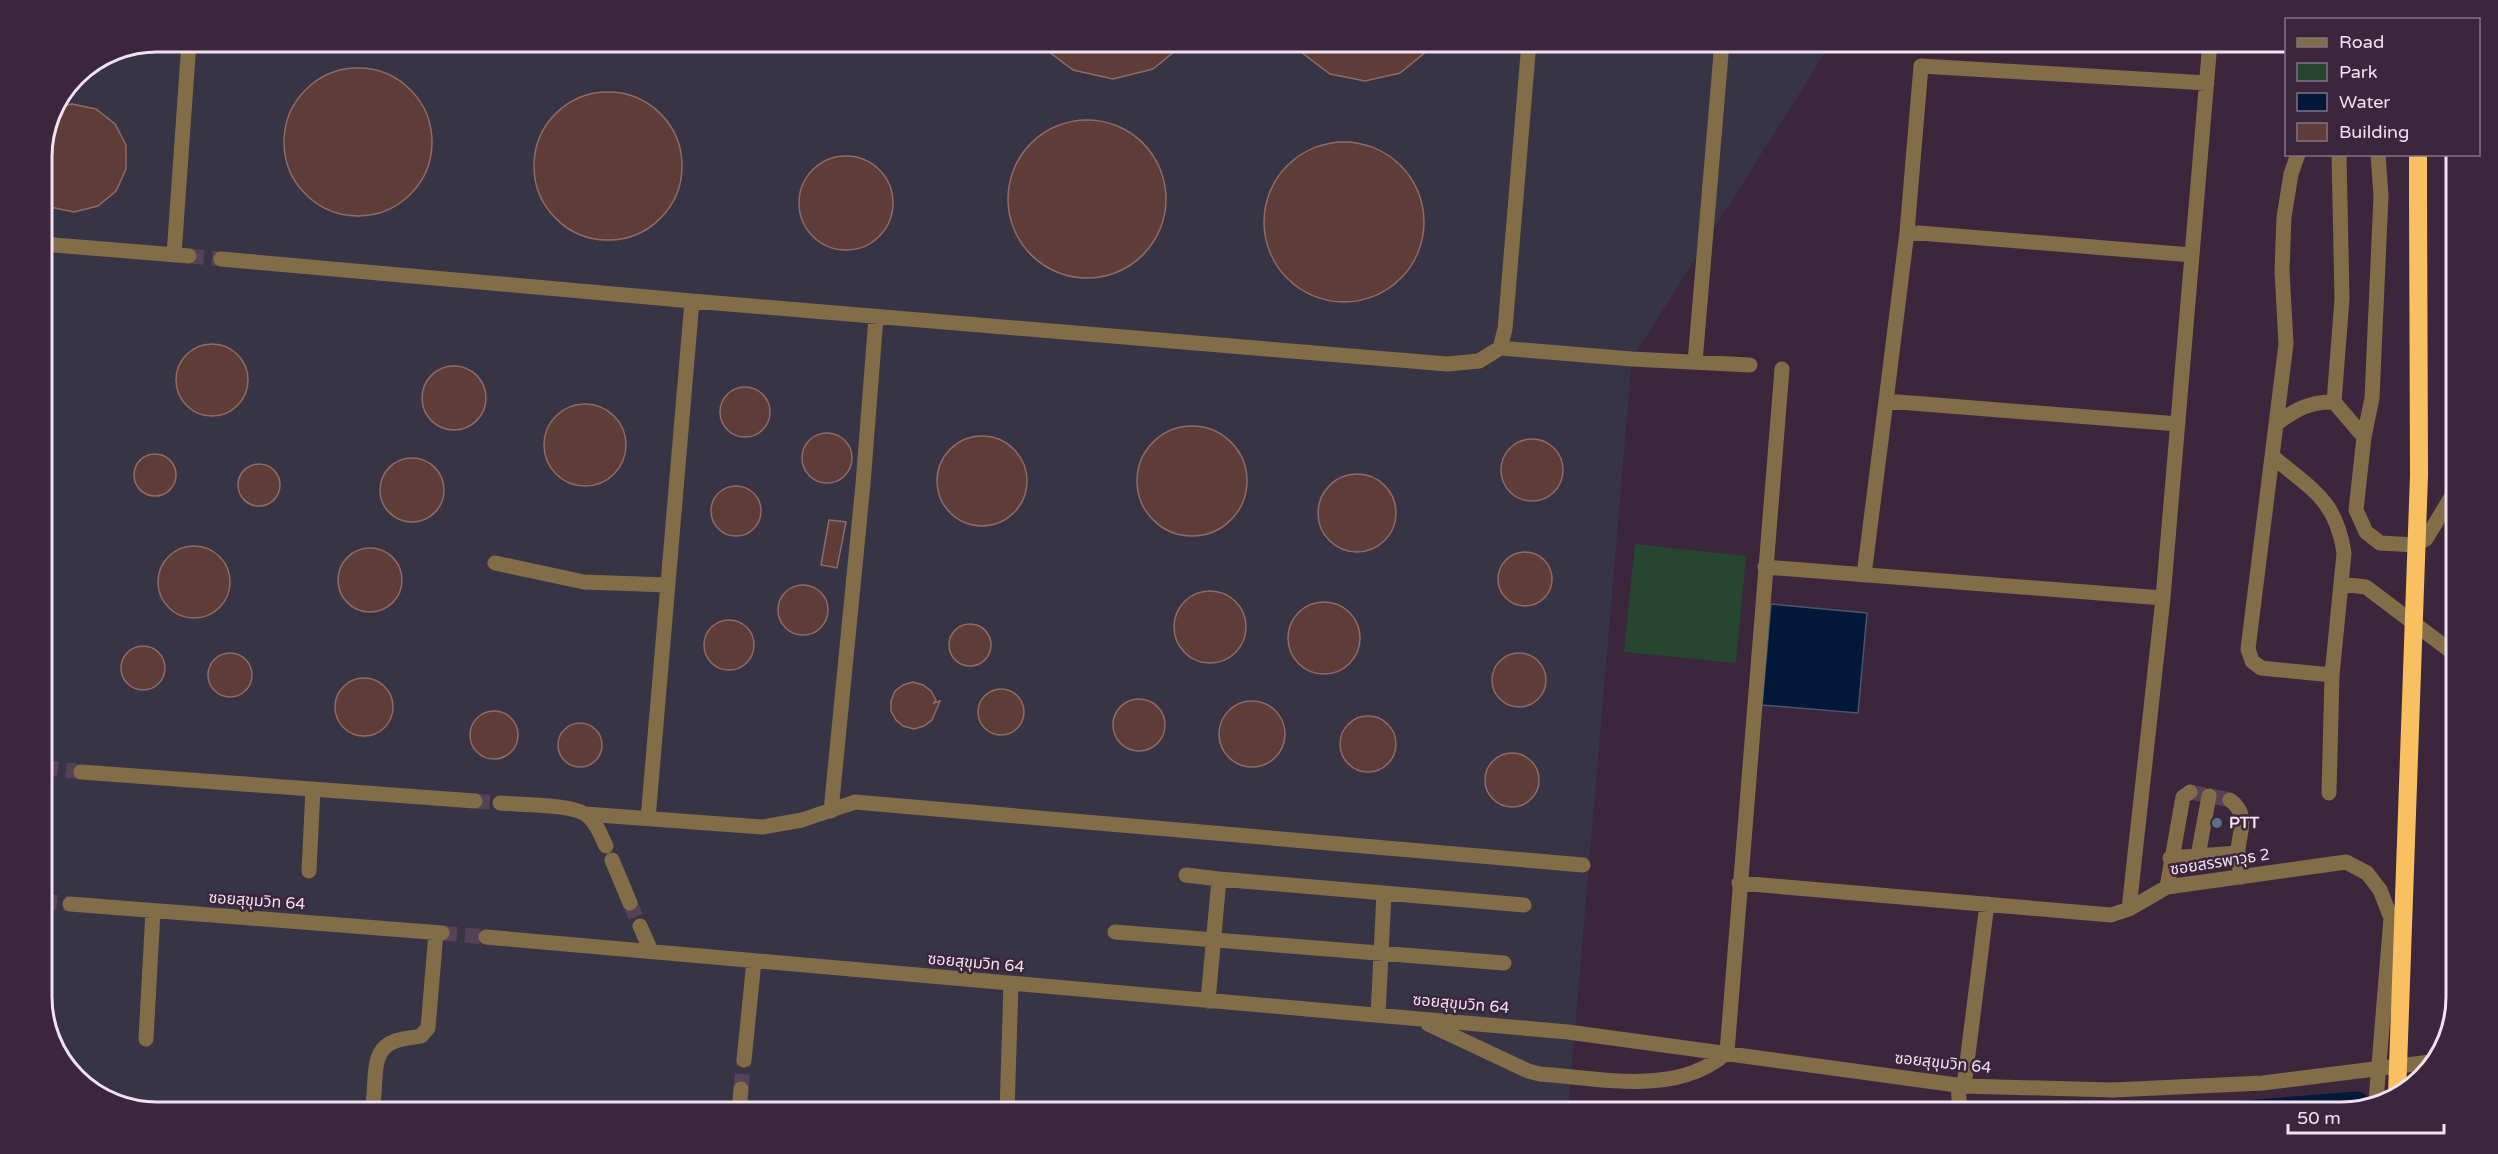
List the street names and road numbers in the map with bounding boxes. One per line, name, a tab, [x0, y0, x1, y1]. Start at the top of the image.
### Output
street label: ซอยสรรพาวุธ 2	[2169, 844, 2271, 880]
street label: ซอยสุขุมวิท 64	[208, 888, 306, 914]
street label: ซอยสุขุมวิท 64	[927, 949, 1025, 977]
street label: ซอยสุขุมวิท 64	[1412, 990, 1510, 1018]
street label: ซอยสุขุมวิท 64	[1894, 1048, 1992, 1078]

